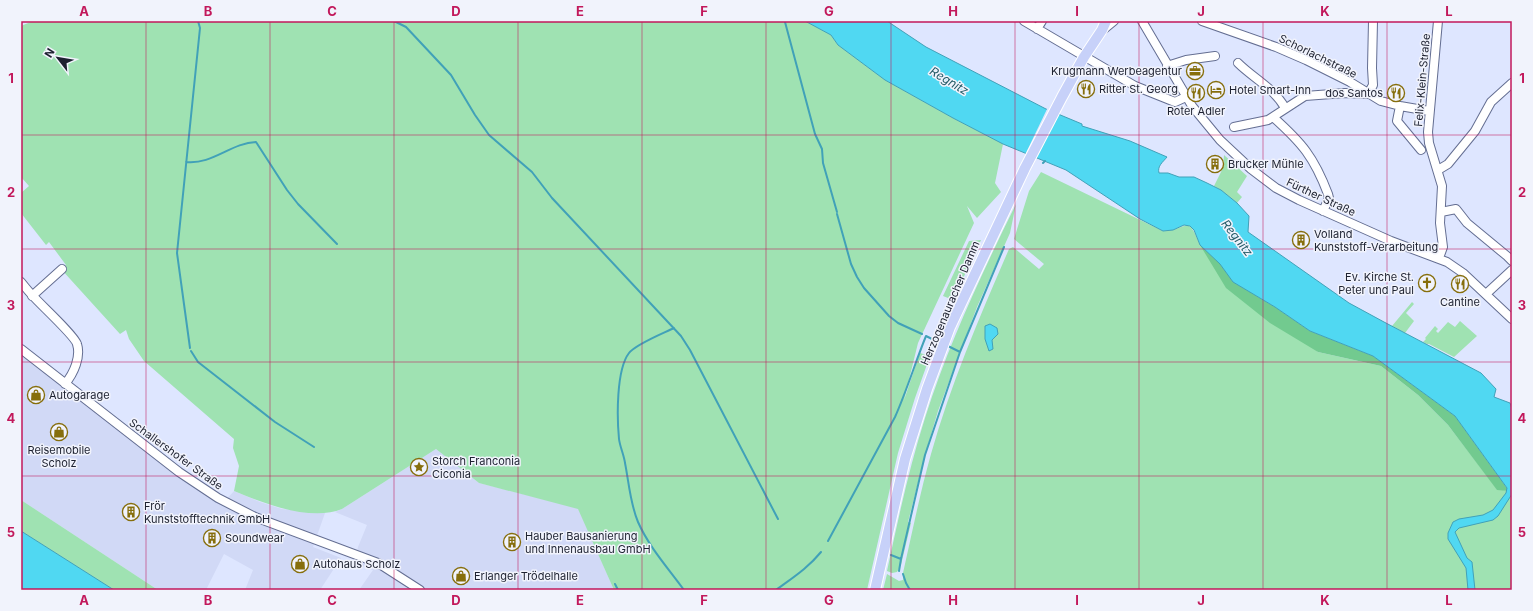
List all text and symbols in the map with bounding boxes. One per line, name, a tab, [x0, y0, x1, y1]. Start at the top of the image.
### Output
text: A	[79, 3, 89, 19]
text: B	[204, 3, 213, 19]
text: C	[327, 3, 337, 19]
text: D	[451, 3, 461, 19]
text: E	[576, 3, 584, 19]
text: F	[700, 3, 708, 19]
text: G	[824, 3, 834, 19]
text: H	[948, 3, 958, 19]
text: I	[1075, 3, 1079, 19]
text: J	[1197, 3, 1205, 19]
text: K	[1320, 3, 1330, 19]
text: L	[1445, 3, 1453, 19]
street label: Schorlachstraße	[1277, 31, 1359, 81]
street label: Felix-Klein-Straße	[1411, 33, 1433, 127]
north arrow	[38, 38, 78, 78]
text: N	[41, 46, 58, 60]
office icon: Krugmann Werbeagentur	[1185, 61, 1205, 81]
water label: Regnitz	[927, 63, 972, 98]
place label: Krugmann Werbeagentur	[1051, 64, 1182, 78]
text: 1	[8, 70, 14, 86]
text: 1	[1519, 70, 1525, 86]
restaurant icon: Ritter St. Georg	[1076, 79, 1096, 99]
hotel icon: Hotel Smart-Inn	[1206, 80, 1226, 100]
place label: Ritter St. Georg	[1099, 82, 1178, 96]
restaurant icon: Roter Adler	[1186, 83, 1206, 103]
place label: Hotel Smart-Inn	[1229, 83, 1311, 97]
restaurant icon: dos Santos	[1386, 83, 1406, 103]
place label: dos Santos	[1325, 86, 1383, 100]
place label: Roter Adler	[1167, 104, 1225, 118]
building icon: Brucker Mühle	[1205, 154, 1225, 174]
place label: Brucker Mühle	[1228, 157, 1304, 171]
street label: Fürther Straße	[1284, 175, 1358, 219]
text: 2	[7, 184, 15, 200]
text: 2	[1518, 184, 1526, 200]
water label: Regnitz	[1218, 216, 1257, 259]
place label: Volland Kunststoff-Verarbeitung	[1314, 227, 1438, 254]
building icon: Volland Kunststoff-Verarbeitung	[1291, 230, 1311, 250]
street label: Herzogenauracher Damm	[917, 239, 983, 367]
place label: Ev. Kirche St. Peter und Paul	[1338, 270, 1414, 297]
church icon: Ev. Kirche St. Peter und Paul	[1417, 273, 1437, 293]
restaurant icon: Cantine	[1450, 274, 1470, 294]
place label: Cantine	[1440, 295, 1480, 309]
text: 3	[7, 297, 15, 313]
text: 3	[1518, 297, 1526, 313]
shop icon: Autogarage	[26, 385, 46, 405]
place label: Autogarage	[49, 388, 110, 402]
text: 4	[7, 410, 16, 426]
text: 4	[1518, 410, 1527, 426]
street label: Schallershofer Straße	[126, 415, 226, 493]
shop icon: Reisemobile Scholz	[49, 422, 69, 442]
place label: Reisemobile Scholz	[28, 443, 90, 470]
place label: Storch Franconia Ciconia	[432, 454, 520, 481]
place icon: Storch Franconia Ciconia	[409, 457, 429, 477]
place label: Frör Kunststofftechnik GmbH	[144, 499, 270, 526]
building icon: Frör Kunststofftechnik GmbH	[121, 502, 141, 522]
text: 5	[7, 524, 15, 540]
text: 5	[1518, 524, 1526, 540]
building icon: Soundwear	[202, 528, 222, 548]
place label: Hauber Bausanierung und Innenausbau GmbH	[525, 529, 651, 556]
place label: Soundwear	[225, 531, 284, 545]
building icon: Hauber Bausanierung und Innenausbau GmbH	[502, 532, 522, 552]
shop icon: Autohaus Scholz	[290, 554, 310, 574]
place label: Autohaus Scholz	[313, 557, 400, 571]
shop icon: Erlanger Trödelhalle	[451, 566, 471, 586]
place label: Erlanger Trödelhalle	[474, 569, 578, 583]
text: A	[79, 592, 89, 608]
text: B	[204, 592, 213, 608]
text: C	[327, 592, 337, 608]
text: D	[451, 592, 461, 608]
text: E	[576, 592, 584, 608]
text: F	[700, 592, 708, 608]
text: G	[824, 592, 834, 608]
text: H	[948, 592, 958, 608]
text: I	[1075, 592, 1079, 608]
text: J	[1197, 592, 1205, 608]
text: K	[1320, 592, 1330, 608]
text: L	[1445, 592, 1453, 608]

